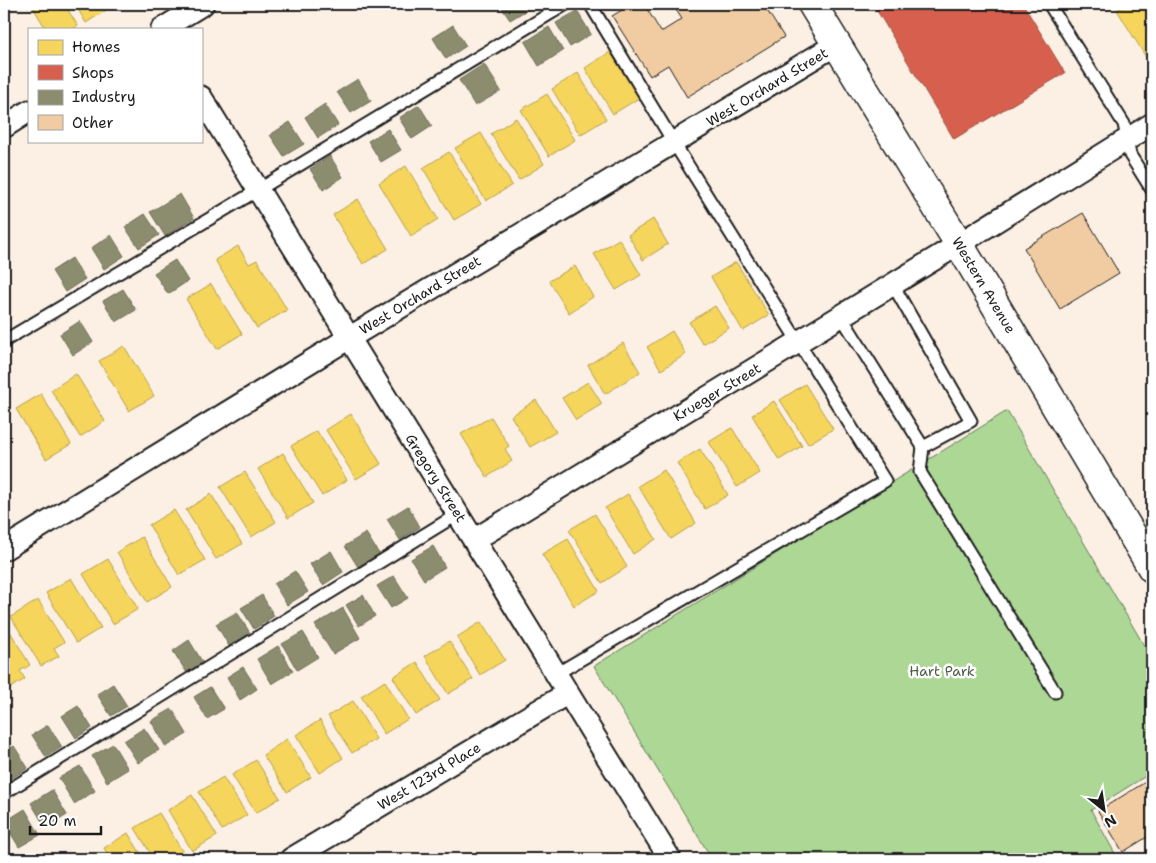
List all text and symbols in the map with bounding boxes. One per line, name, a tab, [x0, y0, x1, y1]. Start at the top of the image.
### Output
legend	[28, 28, 202, 142]
text: Homes	[72, 37, 120, 57]
street label: West Orchard Street	[703, 44, 831, 130]
text: Shops	[72, 63, 114, 83]
text: Industry	[72, 87, 136, 107]
text: Other	[72, 113, 114, 133]
street label: Western Avenue	[948, 233, 1020, 337]
street label: West Orchard Street	[356, 252, 484, 338]
street label: Krueger Street	[670, 359, 764, 425]
street label: Gregory Street	[402, 430, 470, 526]
park label: Hart Park	[909, 662, 975, 680]
street label: West 123rd Place	[374, 738, 484, 814]
north arrow	[1078, 786, 1128, 836]
scale bar	[30, 803, 101, 835]
text: 20 m	[38, 811, 77, 831]
text: N	[1101, 811, 1120, 832]

